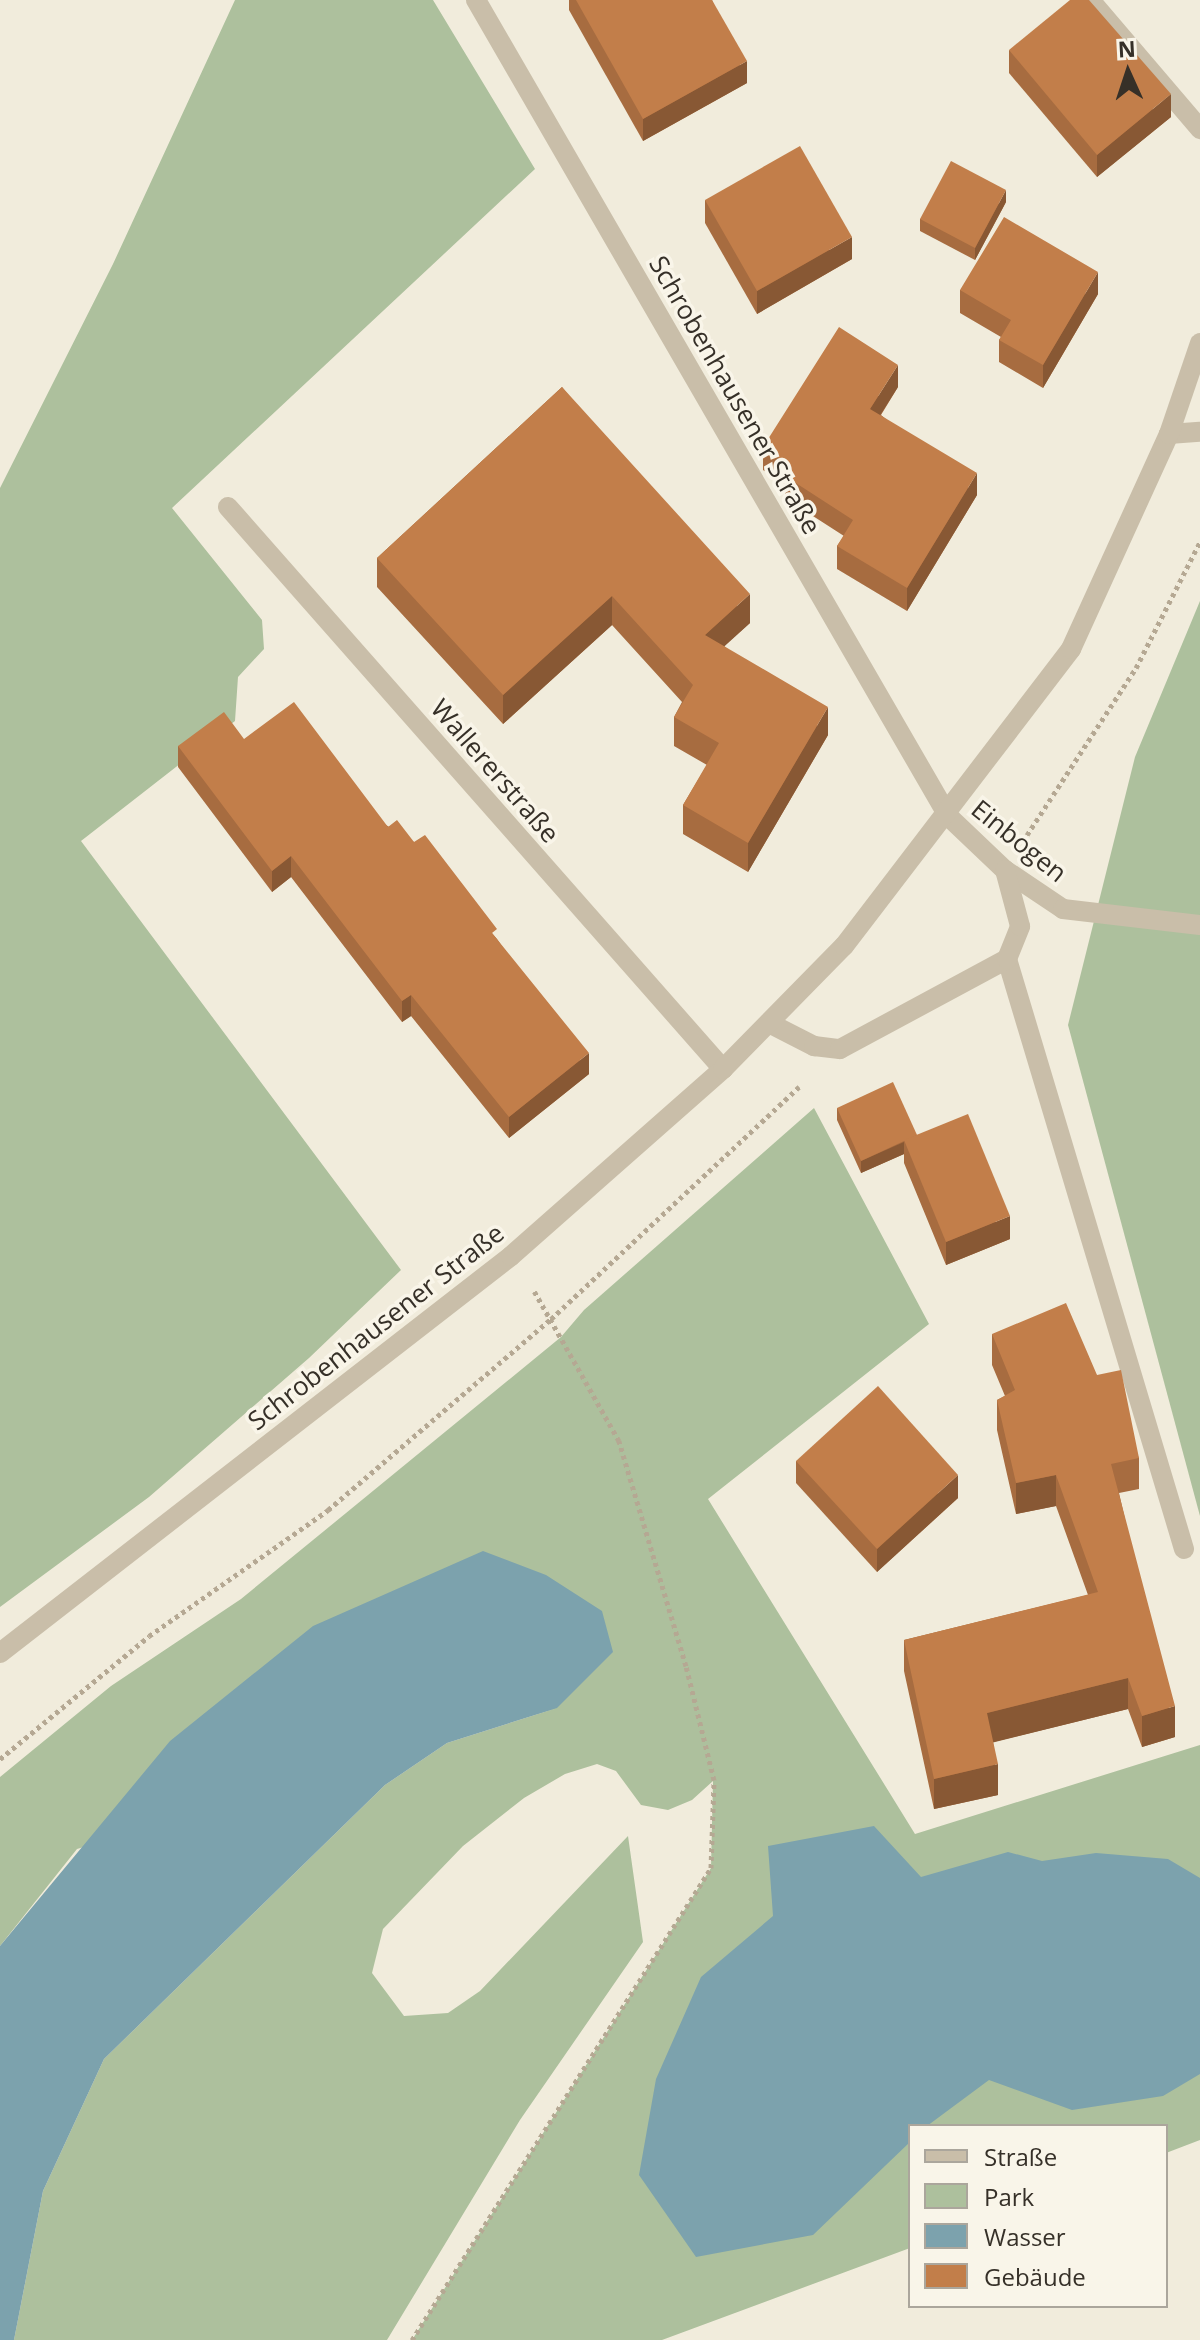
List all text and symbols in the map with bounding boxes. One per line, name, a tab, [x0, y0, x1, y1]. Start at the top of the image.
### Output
north arrow	[1088, 32, 1168, 112]
text: N	[1117, 33, 1136, 63]
street label: Schrobenhausener Straße	[642, 250, 828, 540]
street label: Wallererstraße	[424, 693, 566, 849]
street label: Einbogen	[965, 793, 1073, 889]
street label: Schrobenhausener Straße	[242, 1217, 510, 1437]
legend	[908, 2124, 1168, 2308]
text: Straße	[984, 2140, 1057, 2173]
text: Park	[984, 2180, 1034, 2213]
text: Wasser	[984, 2220, 1066, 2253]
text: Gebäude	[984, 2260, 1086, 2293]

